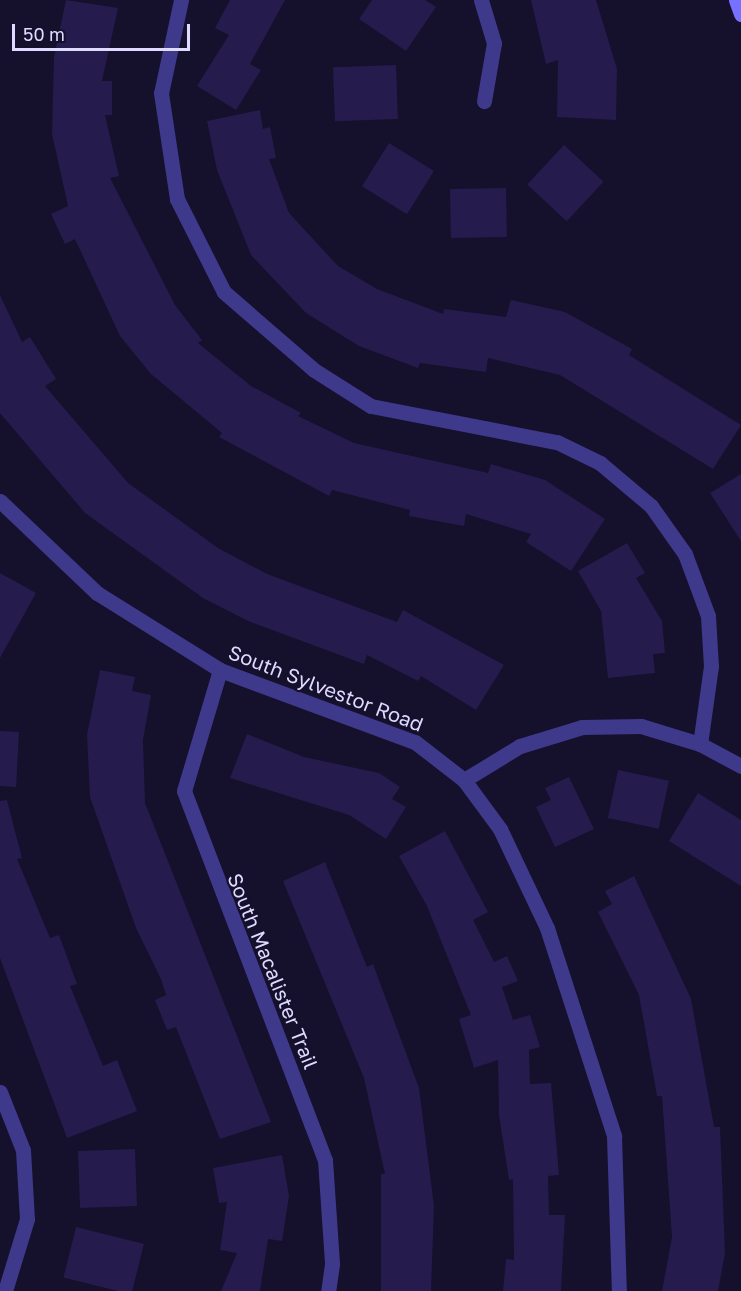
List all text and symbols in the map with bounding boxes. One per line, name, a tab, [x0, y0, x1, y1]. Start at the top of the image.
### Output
scale bar	[15, 12, 194, 50]
text: 50 m	[23, 23, 65, 45]
street label: South Sylvestor Road	[225, 640, 427, 736]
street label: South Macalister Trail	[223, 870, 323, 1072]

